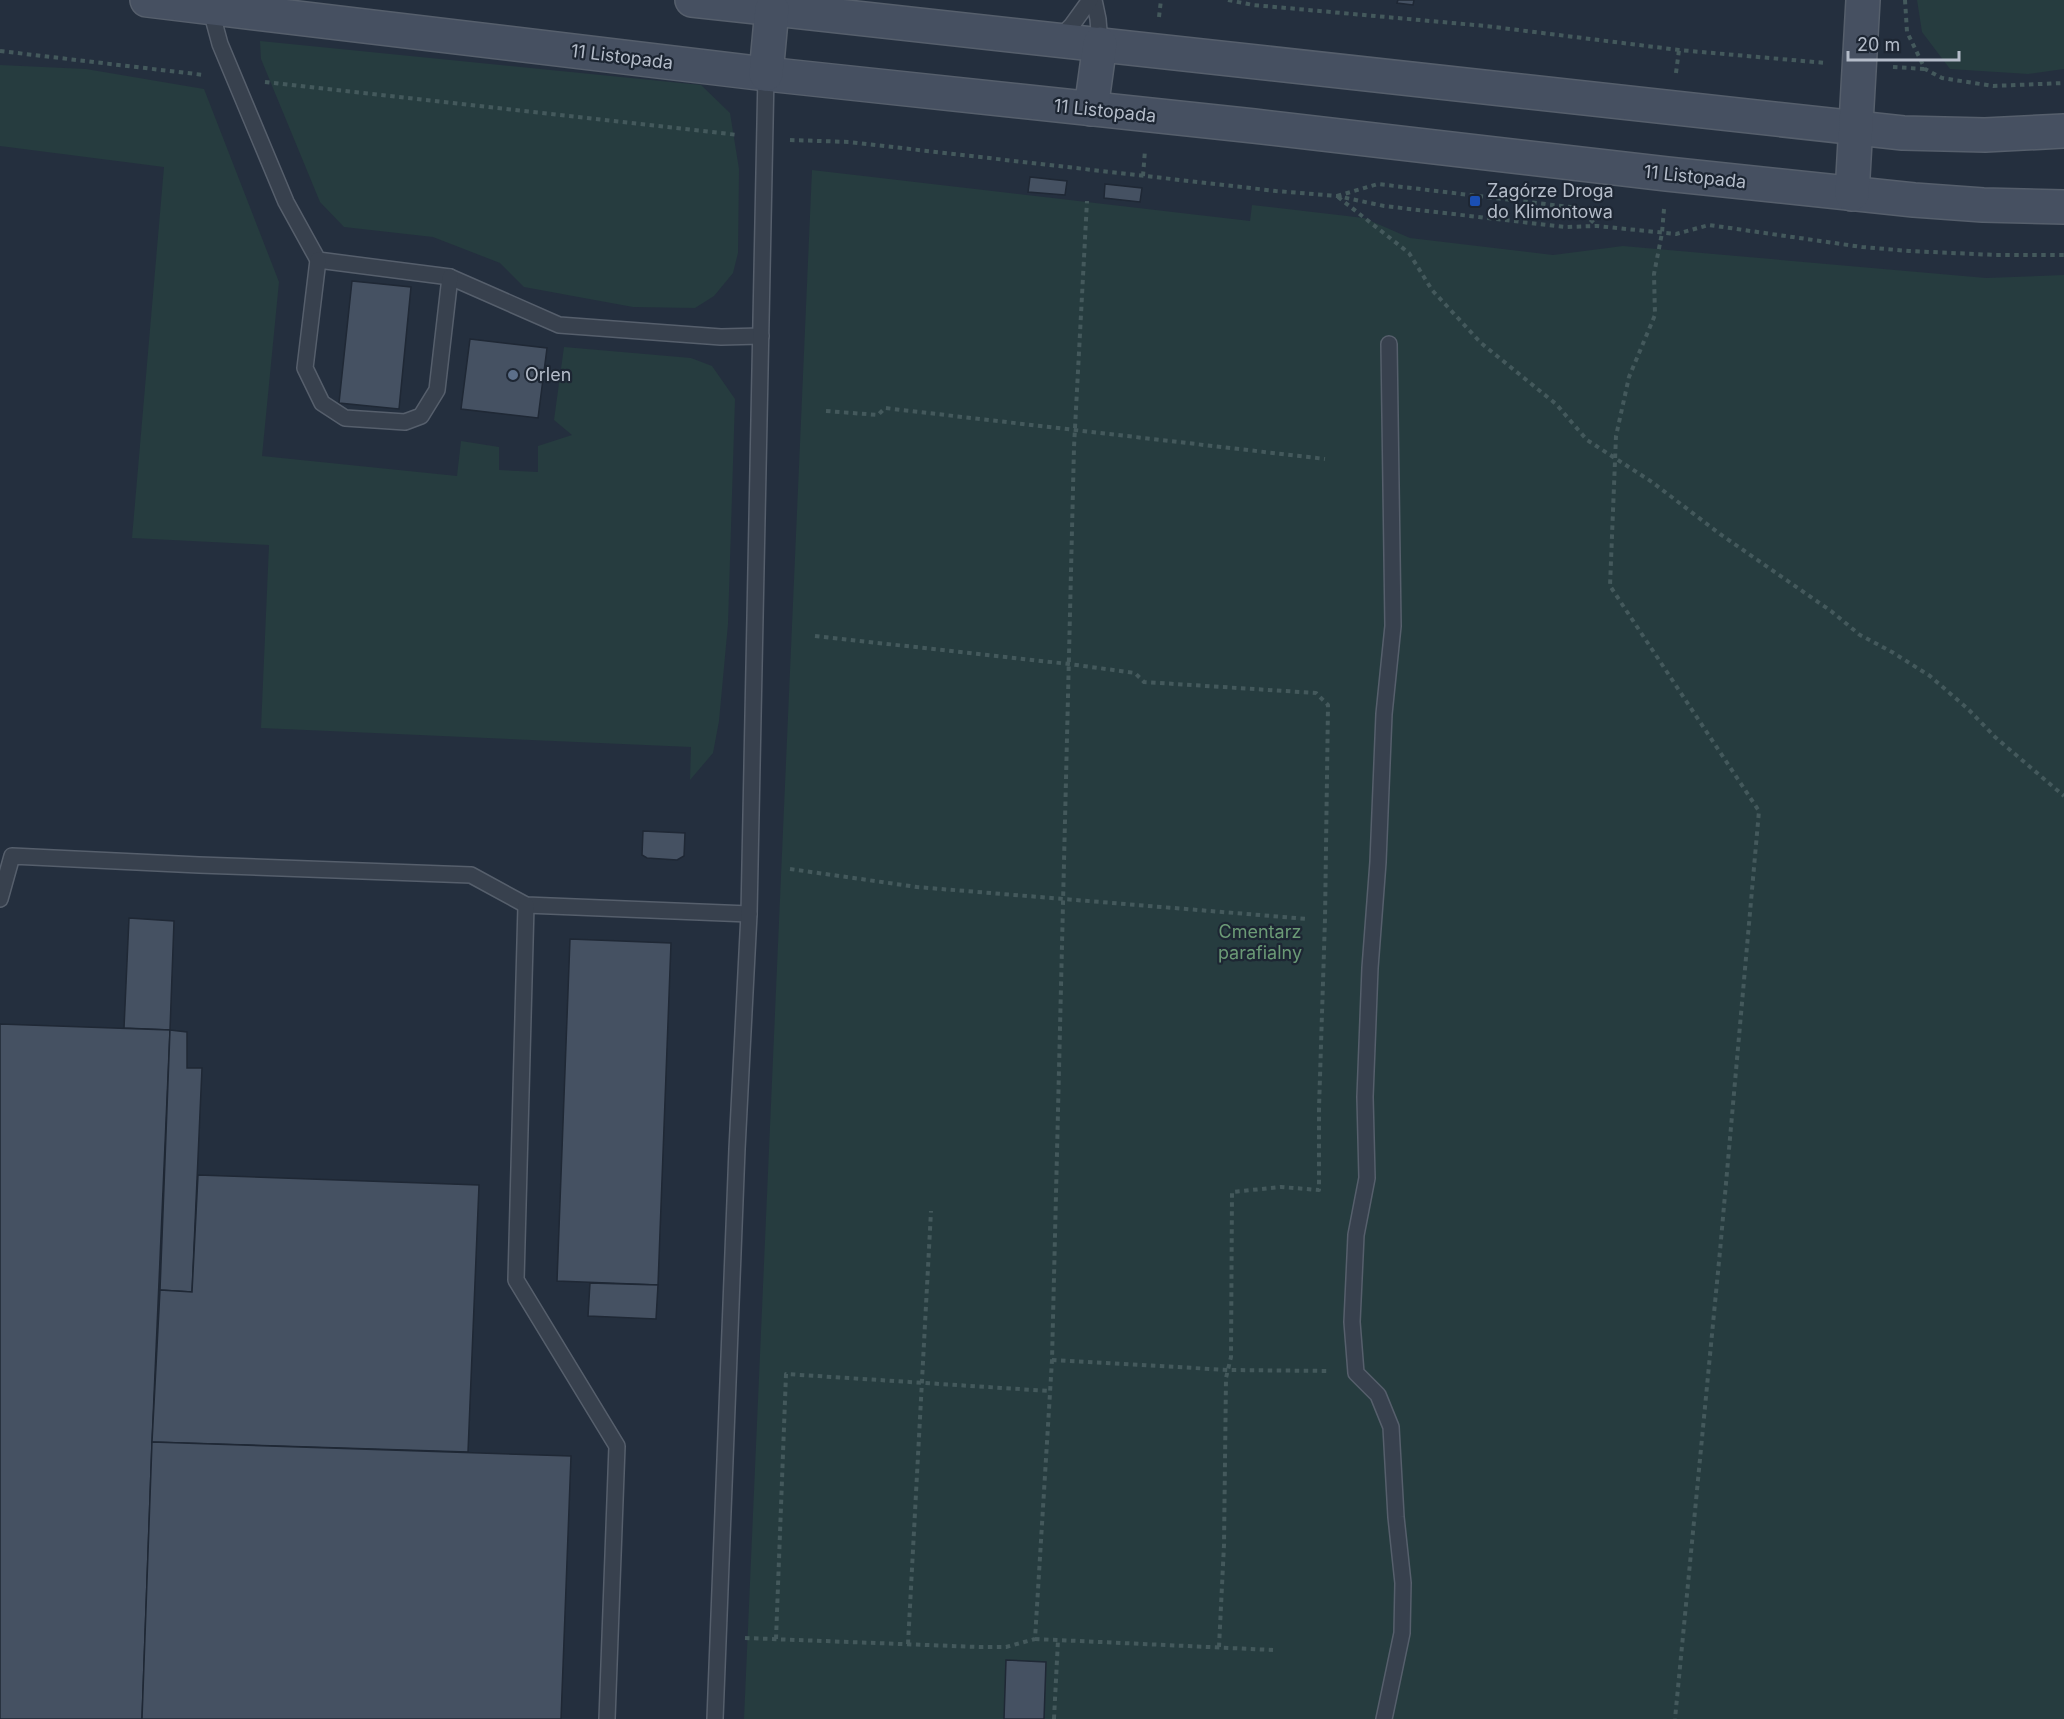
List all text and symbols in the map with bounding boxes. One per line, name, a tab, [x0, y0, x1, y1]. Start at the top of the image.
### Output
scale bar	[1848, 24, 1959, 62]
text: 20 m	[1857, 34, 1900, 55]
street label: 11 Listopada	[570, 40, 674, 73]
street label: 11 Listopada	[1053, 95, 1157, 126]
street label: 11 Listopada	[1643, 161, 1747, 192]
place label: Zagórze Droga do Klimontowa	[1487, 180, 1614, 222]
marker: Zagórze Droga do Klimontowa	[1468, 194, 1482, 208]
place label: Orlen	[525, 364, 571, 385]
marker: Orlen	[506, 368, 520, 382]
park label: Cmentarz parafialny	[1218, 921, 1302, 963]

